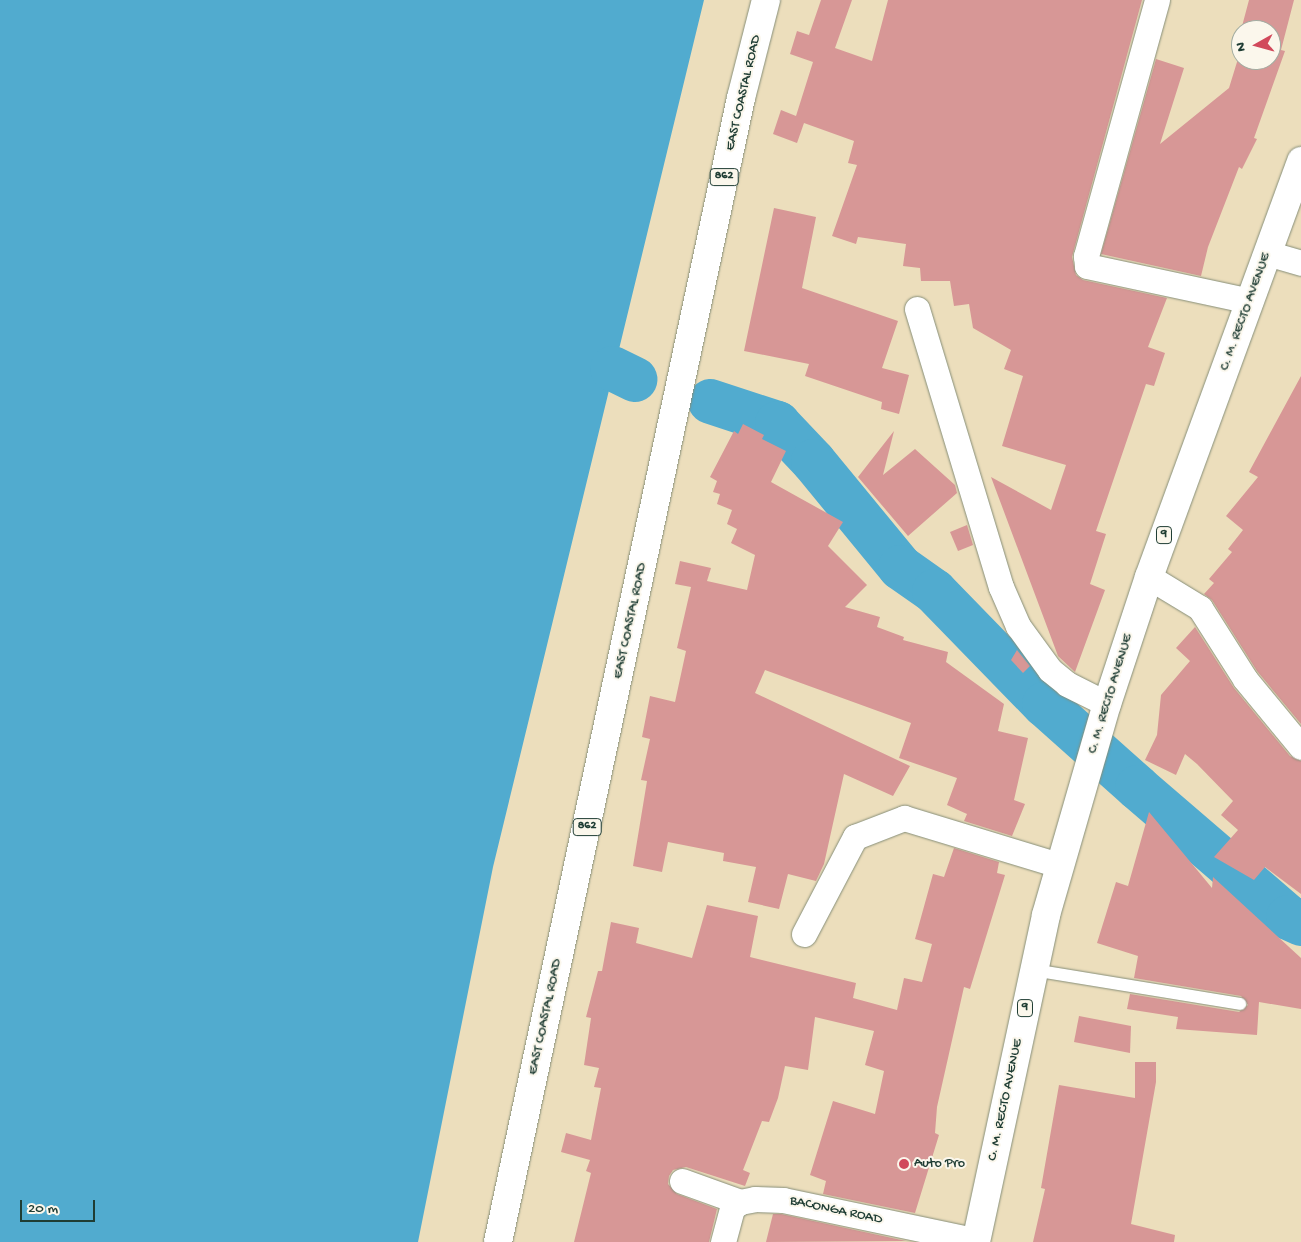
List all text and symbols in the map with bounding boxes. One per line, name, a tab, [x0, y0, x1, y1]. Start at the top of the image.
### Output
north arrow	[1231, 20, 1281, 70]
street label: EAST COASTAL ROAD	[723, 34, 765, 152]
text: N	[1233, 41, 1251, 52]
road number: 862	[709, 168, 739, 186]
street label: C. M. RECTO AVENUE	[1217, 251, 1275, 373]
road number: 9	[1155, 526, 1173, 544]
street label: EAST COASTAL ROAD	[610, 561, 652, 681]
street label: C. M. RECTO AVENUE	[1085, 632, 1137, 756]
road number: 862	[572, 818, 602, 836]
street label: EAST COASTAL ROAD	[525, 957, 567, 1077]
road number: 9	[1016, 998, 1034, 1018]
street label: C. M. RECTO AVENUE	[985, 1038, 1027, 1162]
place label: Auto Pro	[914, 1156, 965, 1172]
marker: Auto Pro	[898, 1158, 910, 1170]
scale bar	[22, 1190, 98, 1222]
street label: BACONGA ROAD	[788, 1193, 884, 1229]
text: 20 m	[28, 1200, 58, 1218]

